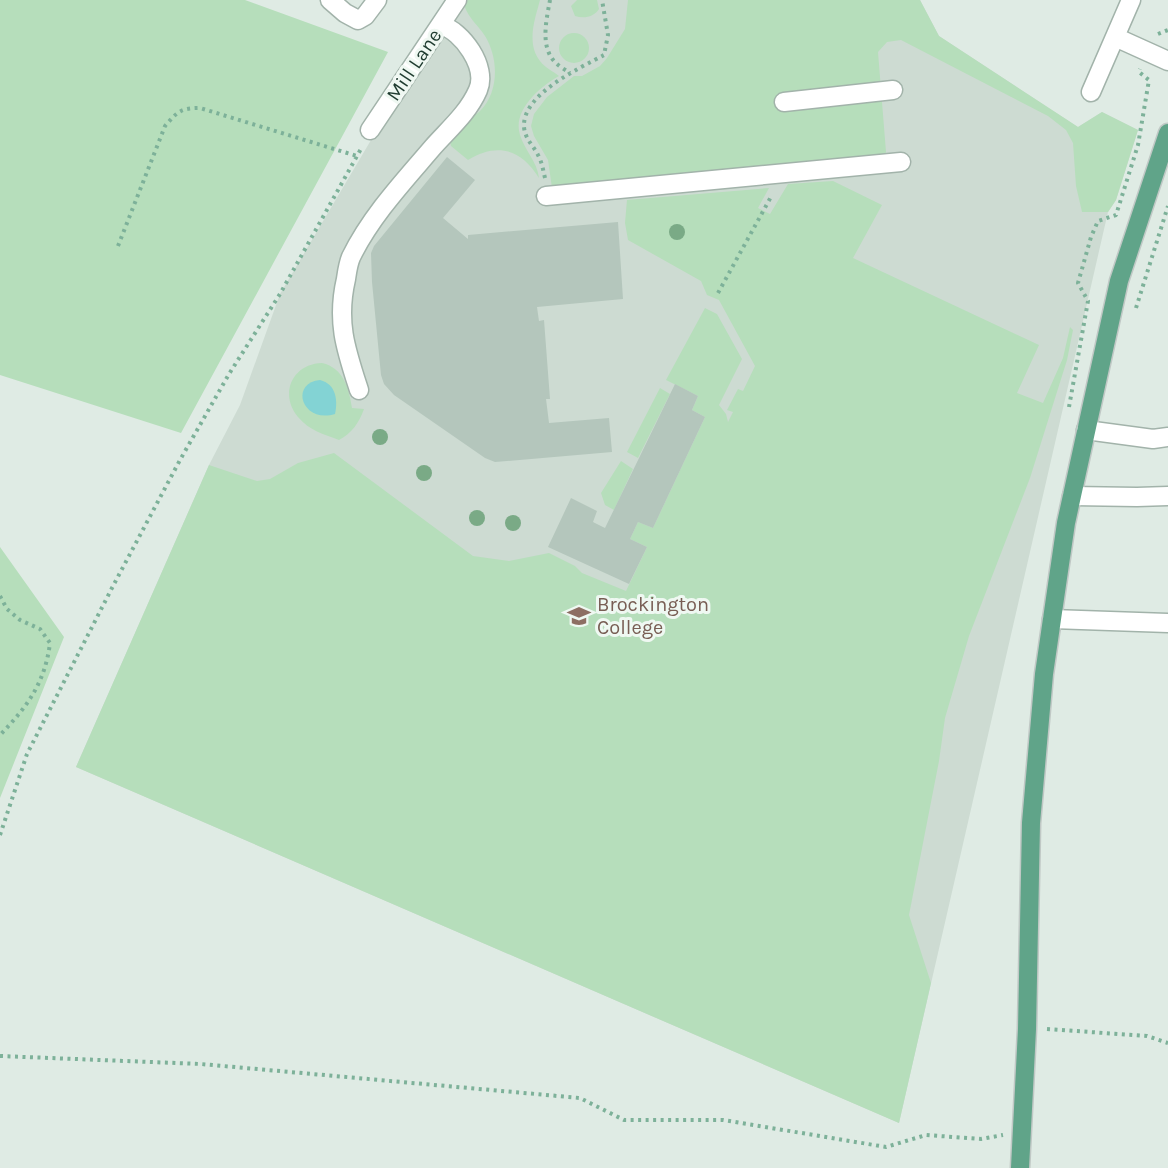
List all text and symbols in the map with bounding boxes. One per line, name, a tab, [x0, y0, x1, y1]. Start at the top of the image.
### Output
street label: Mill Lane	[382, 25, 446, 105]
place label: Brockington College	[597, 593, 709, 639]
school or university icon: Brockington College	[566, 603, 592, 629]

